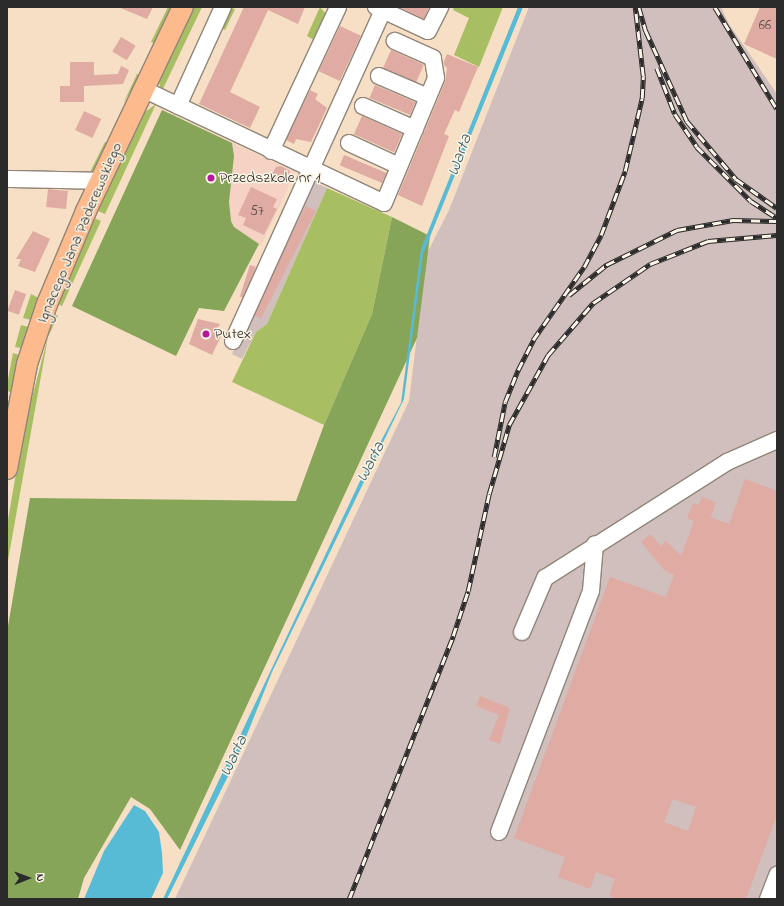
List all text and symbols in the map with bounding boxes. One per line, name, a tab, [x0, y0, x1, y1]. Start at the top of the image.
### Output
house number: 66	[759, 18, 771, 34]
water label: Warta	[443, 132, 477, 178]
street label: Ignacego Jana Paderewskiego	[33, 140, 127, 326]
place label: Przedszkole nr 1	[219, 168, 321, 188]
marker: Przedszkole nr 1	[206, 173, 216, 183]
house number: 57	[250, 204, 264, 220]
place label: Putex	[214, 324, 251, 344]
marker: Putex	[201, 329, 211, 339]
water label: Warta	[352, 438, 390, 486]
water label: Warta	[216, 732, 252, 780]
north arrow	[8, 858, 48, 898]
text: N	[32, 874, 48, 882]

